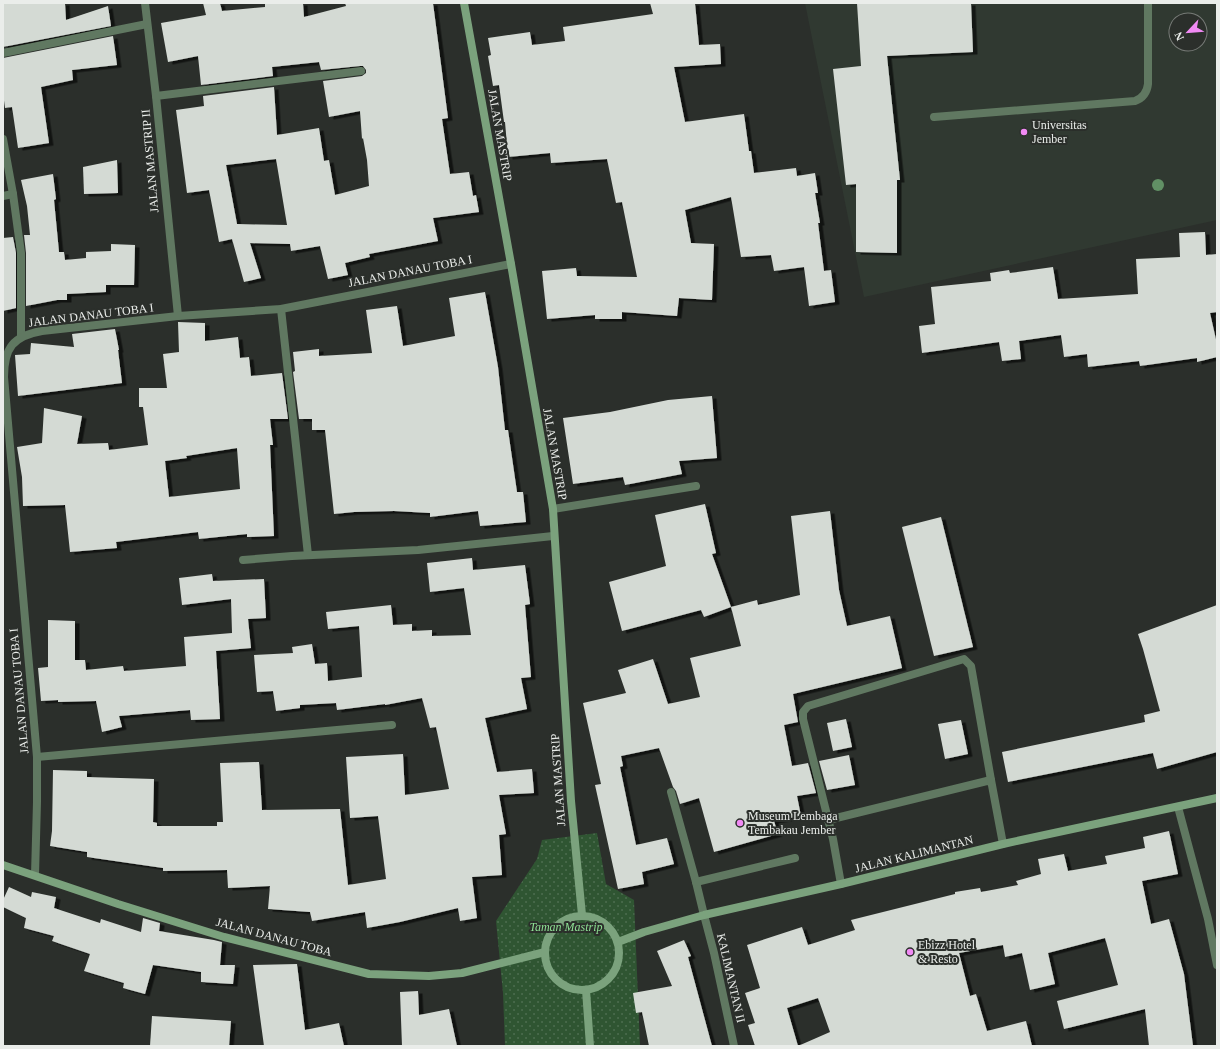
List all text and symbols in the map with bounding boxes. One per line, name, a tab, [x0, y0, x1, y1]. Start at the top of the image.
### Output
north arrow	[1168, 12, 1208, 52]
text: N	[1172, 30, 1186, 43]
street label: JALAN MASTRIP	[485, 88, 515, 182]
street label: JALAN MASTRIP II	[139, 109, 161, 213]
place label: Universitas Jember	[1032, 118, 1087, 146]
marker: Universitas Jember	[1019, 127, 1029, 137]
street label: JALAN DANAU TOBA I	[347, 252, 473, 290]
street label: JALAN DANAU TOBA I	[28, 300, 154, 330]
street label: JALAN MASTRIP	[540, 407, 570, 501]
street label: JALAN DANAU TOBA I	[7, 628, 31, 754]
street label: JALAN MASTRIP	[548, 733, 568, 827]
place label: Museum Lembaga Tembakau Jember	[748, 809, 838, 837]
marker: Museum Lembaga Tembakau Jember	[735, 818, 745, 828]
street label: JALAN KALIMANTAN	[853, 832, 975, 875]
street label: JALAN DANAU TOBA	[214, 915, 334, 959]
park label: Taman Mastrip	[529, 920, 603, 934]
street label: KALIMANTAN II	[714, 932, 748, 1024]
place label: Ebizz Hotel & Resto	[918, 938, 976, 966]
marker: Ebizz Hotel & Resto	[905, 947, 915, 957]

